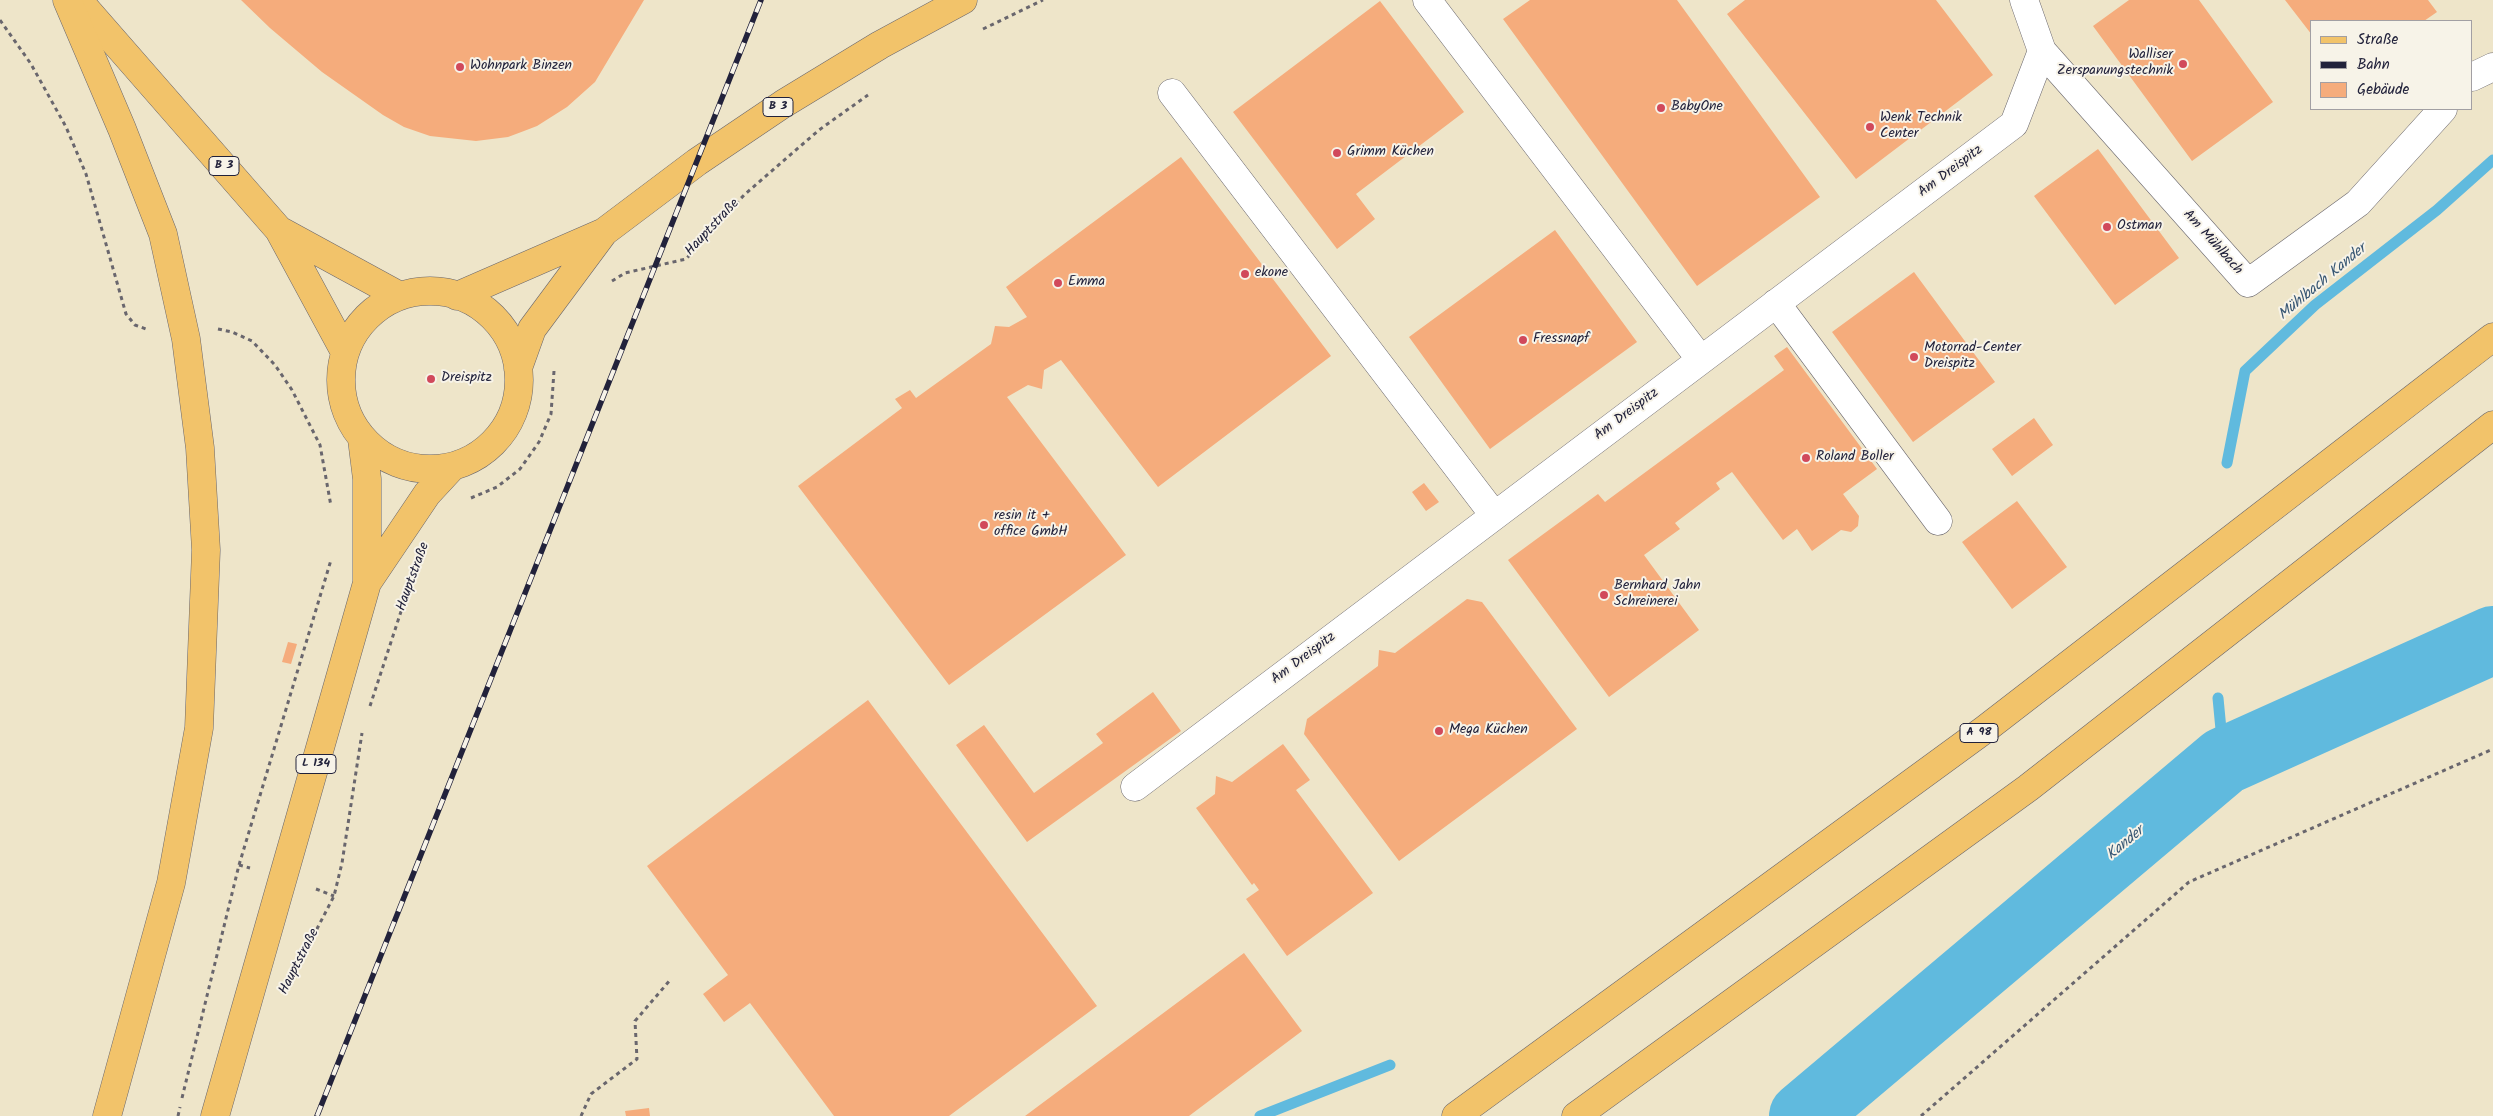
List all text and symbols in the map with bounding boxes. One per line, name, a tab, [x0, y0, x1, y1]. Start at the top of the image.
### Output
legend	[2310, 20, 2473, 110]
text: Straße	[2357, 28, 2398, 52]
place label: Walliser Zerspanungstechnik	[2057, 48, 2173, 80]
text: Bahn	[2357, 53, 2390, 77]
marker: Walliser Zerspanungstechnik	[2177, 58, 2189, 70]
place label: Wohnpark Binzen	[470, 59, 572, 75]
marker: Wohnpark Binzen	[454, 61, 466, 73]
text: Gebäude	[2357, 78, 2409, 102]
road number: B 3	[763, 98, 793, 116]
place label: BabyOne	[1671, 100, 1723, 116]
marker: BabyOne	[1655, 102, 1667, 114]
place label: Wenk Technik Center	[1880, 111, 1962, 144]
marker: Wenk Technik Center	[1864, 121, 1876, 133]
street label: Am Dreispitz	[1916, 142, 1986, 202]
place label: Grimm Küchen	[1347, 145, 1434, 161]
marker: Grimm Küchen	[1331, 147, 1343, 159]
road number: B 3	[209, 157, 239, 176]
street label: Hauptstraße	[682, 196, 744, 260]
street label: Am Mühlbach	[2178, 207, 2246, 279]
place label: Ostman	[2117, 219, 2162, 235]
marker: Ostman	[2101, 221, 2113, 233]
water label: Mühlbach Kander	[2275, 241, 2371, 325]
place label: ekone	[1255, 266, 1288, 282]
marker: ekone	[1239, 268, 1251, 280]
place label: Emma	[1068, 275, 1105, 291]
marker: Emma	[1052, 277, 1064, 289]
place label: Fressnapf	[1533, 332, 1589, 348]
marker: Fressnapf	[1517, 334, 1529, 346]
place label: Motorrad-Center Dreispitz	[1924, 341, 2021, 374]
marker: Motorrad-Center Dreispitz	[1908, 351, 1920, 363]
place label: Dreispitz	[441, 371, 492, 387]
marker: Dreispitz	[425, 373, 437, 385]
street label: Am Dreispitz	[1592, 385, 1662, 445]
place label: Roland Boller	[1816, 450, 1894, 466]
marker: Roland Boller	[1800, 452, 1812, 464]
place label: resin it + office GmbH	[994, 509, 1068, 542]
marker: resin it + office GmbH	[978, 519, 990, 531]
street label: Hauptstraße	[394, 540, 434, 614]
place label: Bernhard Jahn Schreinerei	[1614, 579, 1701, 612]
marker: Bernhard Jahn Schreinerei	[1598, 589, 1610, 601]
street label: Am Dreispitz	[1269, 629, 1339, 689]
place label: Mega Küchen	[1449, 723, 1528, 739]
road number: A 98	[1960, 724, 1998, 742]
marker: Mega Küchen	[1433, 725, 1445, 737]
road number: L 134	[296, 754, 336, 774]
water label: Kander	[2104, 823, 2148, 865]
street label: Hauptstraße	[276, 926, 324, 998]

